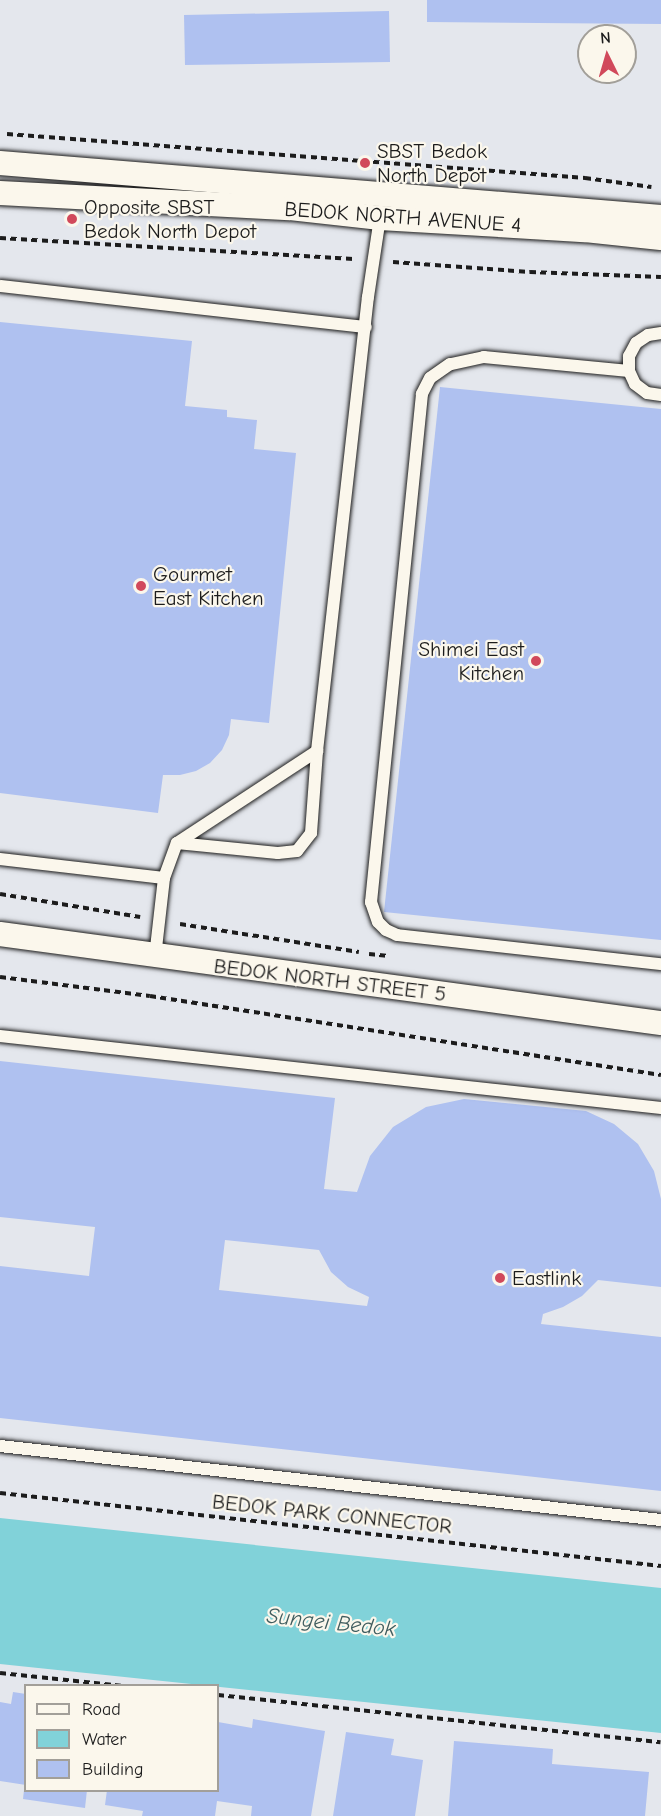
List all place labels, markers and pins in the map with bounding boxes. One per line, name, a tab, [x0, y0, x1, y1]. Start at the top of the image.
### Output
place label: SBST Bedok North Depot	[377, 138, 487, 188]
marker: SBST Bedok North Depot	[358, 156, 372, 170]
place label: Opposite SBST Bedok North Depot	[84, 194, 256, 244]
marker: Opposite SBST Bedok North Depot	[65, 212, 79, 226]
place label: Gourmet East Kitchen	[153, 561, 264, 611]
marker: Gourmet East Kitchen	[134, 579, 148, 593]
place label: Shimei East Kitchen	[418, 636, 524, 686]
marker: Shimei East Kitchen	[529, 654, 543, 668]
place label: Eastlink	[512, 1265, 581, 1291]
marker: Eastlink	[493, 1271, 507, 1285]

